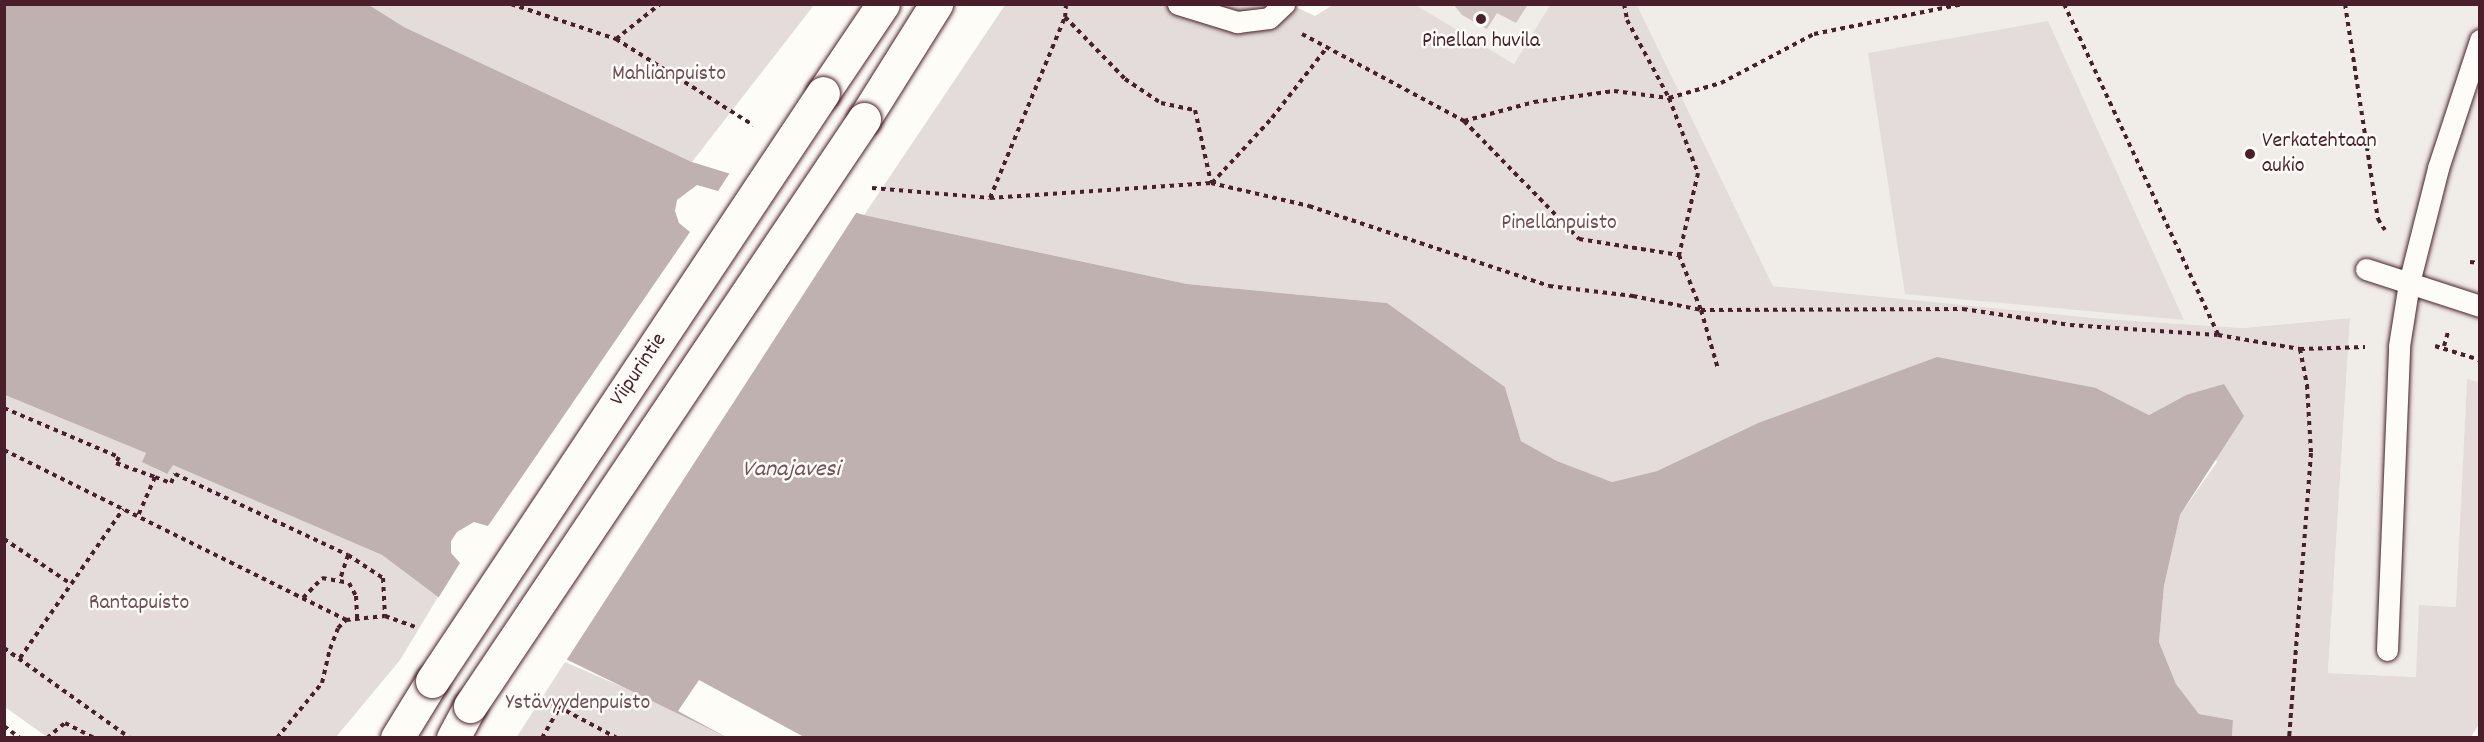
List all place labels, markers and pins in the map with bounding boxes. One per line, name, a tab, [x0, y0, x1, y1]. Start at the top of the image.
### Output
marker: Pinellan huvila	[1474, 12, 1488, 26]
place label: Pinellan huvila	[1422, 29, 1540, 55]
place label: Verkatehtaan aukio	[2262, 128, 2377, 180]
marker: Verkatehtaan aukio	[2243, 147, 2257, 161]

